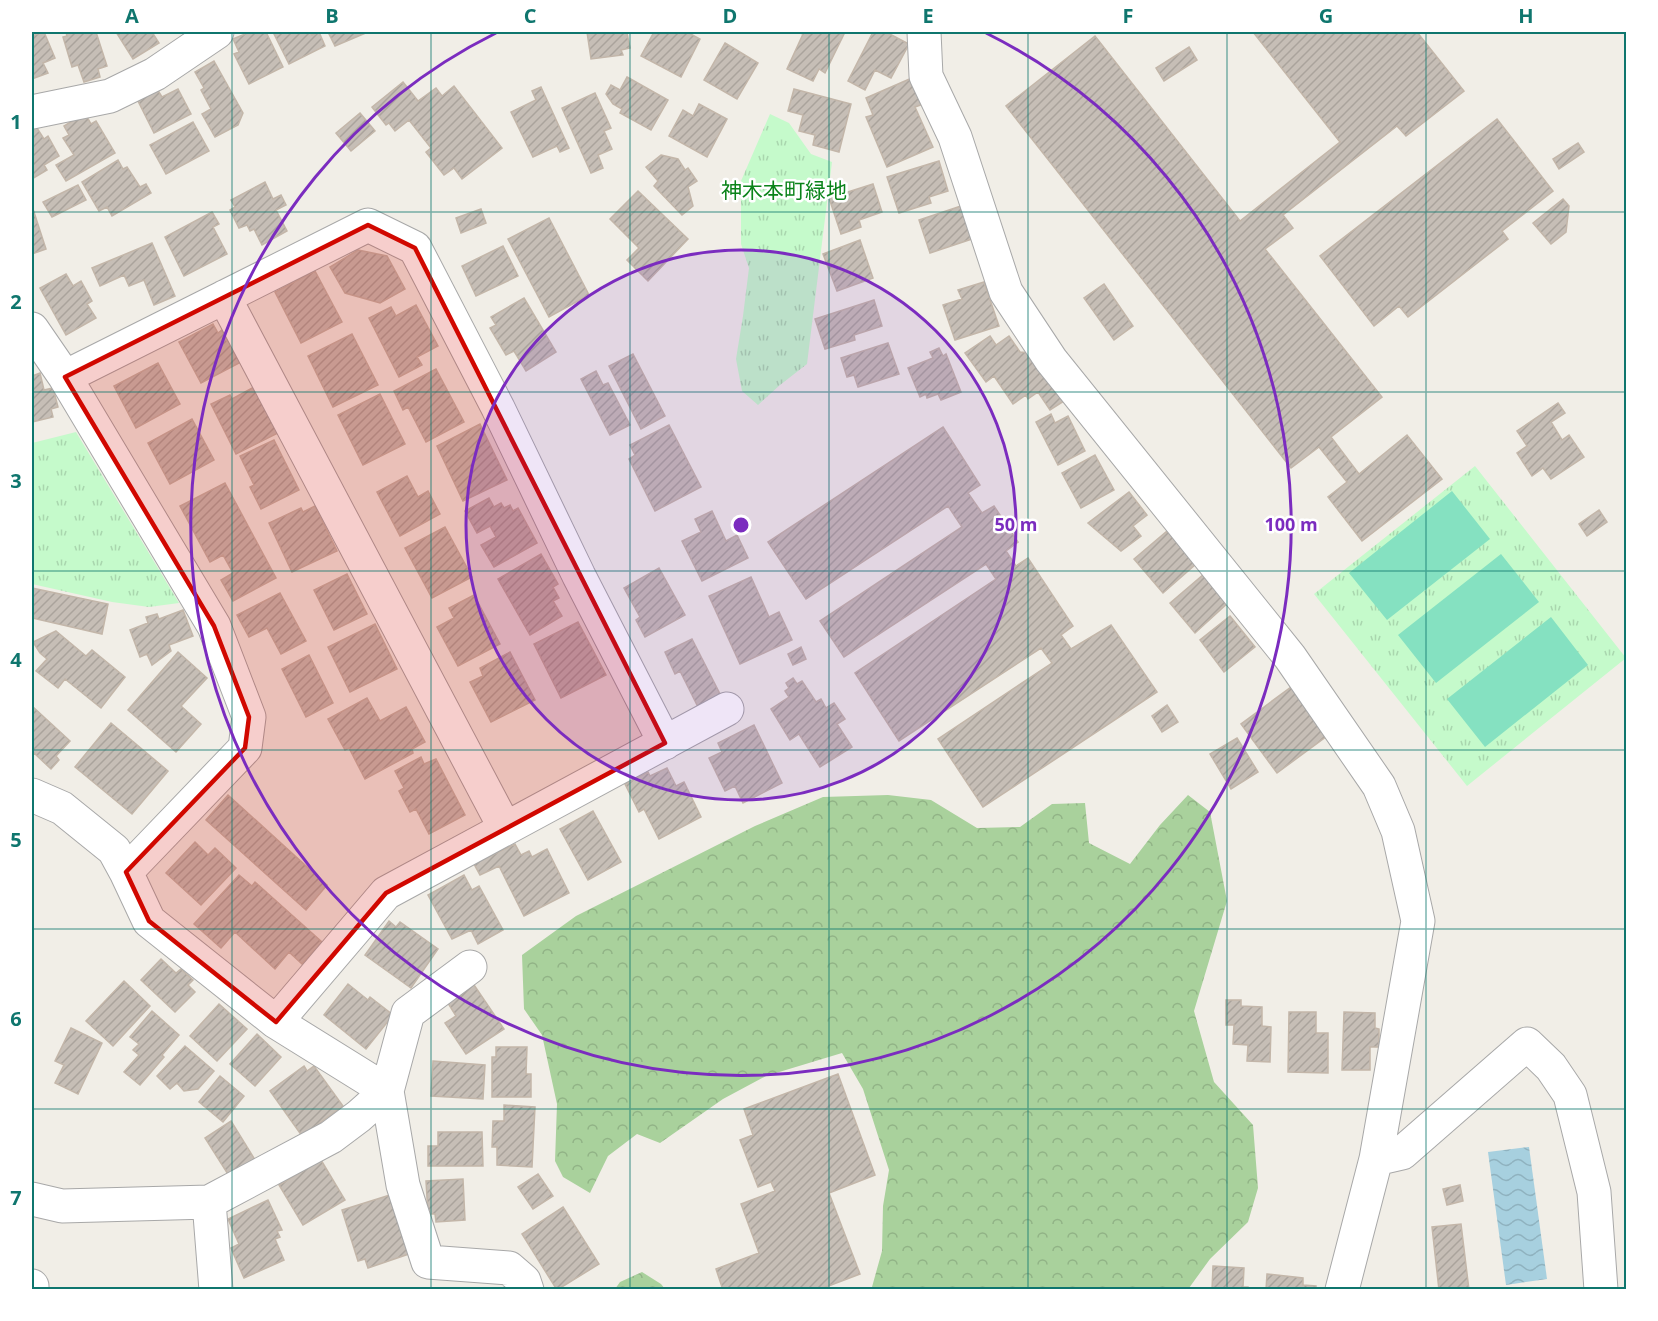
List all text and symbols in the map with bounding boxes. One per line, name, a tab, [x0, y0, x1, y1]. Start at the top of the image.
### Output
text: A	[125, 2, 139, 29]
text: B	[325, 2, 339, 29]
text: C	[524, 2, 537, 29]
text: D	[723, 2, 737, 29]
text: E	[922, 2, 934, 29]
text: F	[1123, 2, 1133, 29]
text: G	[1319, 2, 1333, 29]
text: H	[1518, 2, 1534, 29]
text: 1	[10, 108, 22, 135]
park label: 神木本町緑地	[721, 176, 847, 204]
text: 2	[10, 288, 22, 315]
text: 3	[10, 467, 22, 494]
text: 50 m	[995, 512, 1037, 536]
text: 100 m	[1264, 512, 1318, 536]
centre of rings	[731, 515, 751, 535]
text: 4	[10, 646, 22, 673]
text: 5	[10, 826, 22, 853]
text: 6	[10, 1005, 22, 1032]
text: 7	[10, 1184, 22, 1211]

